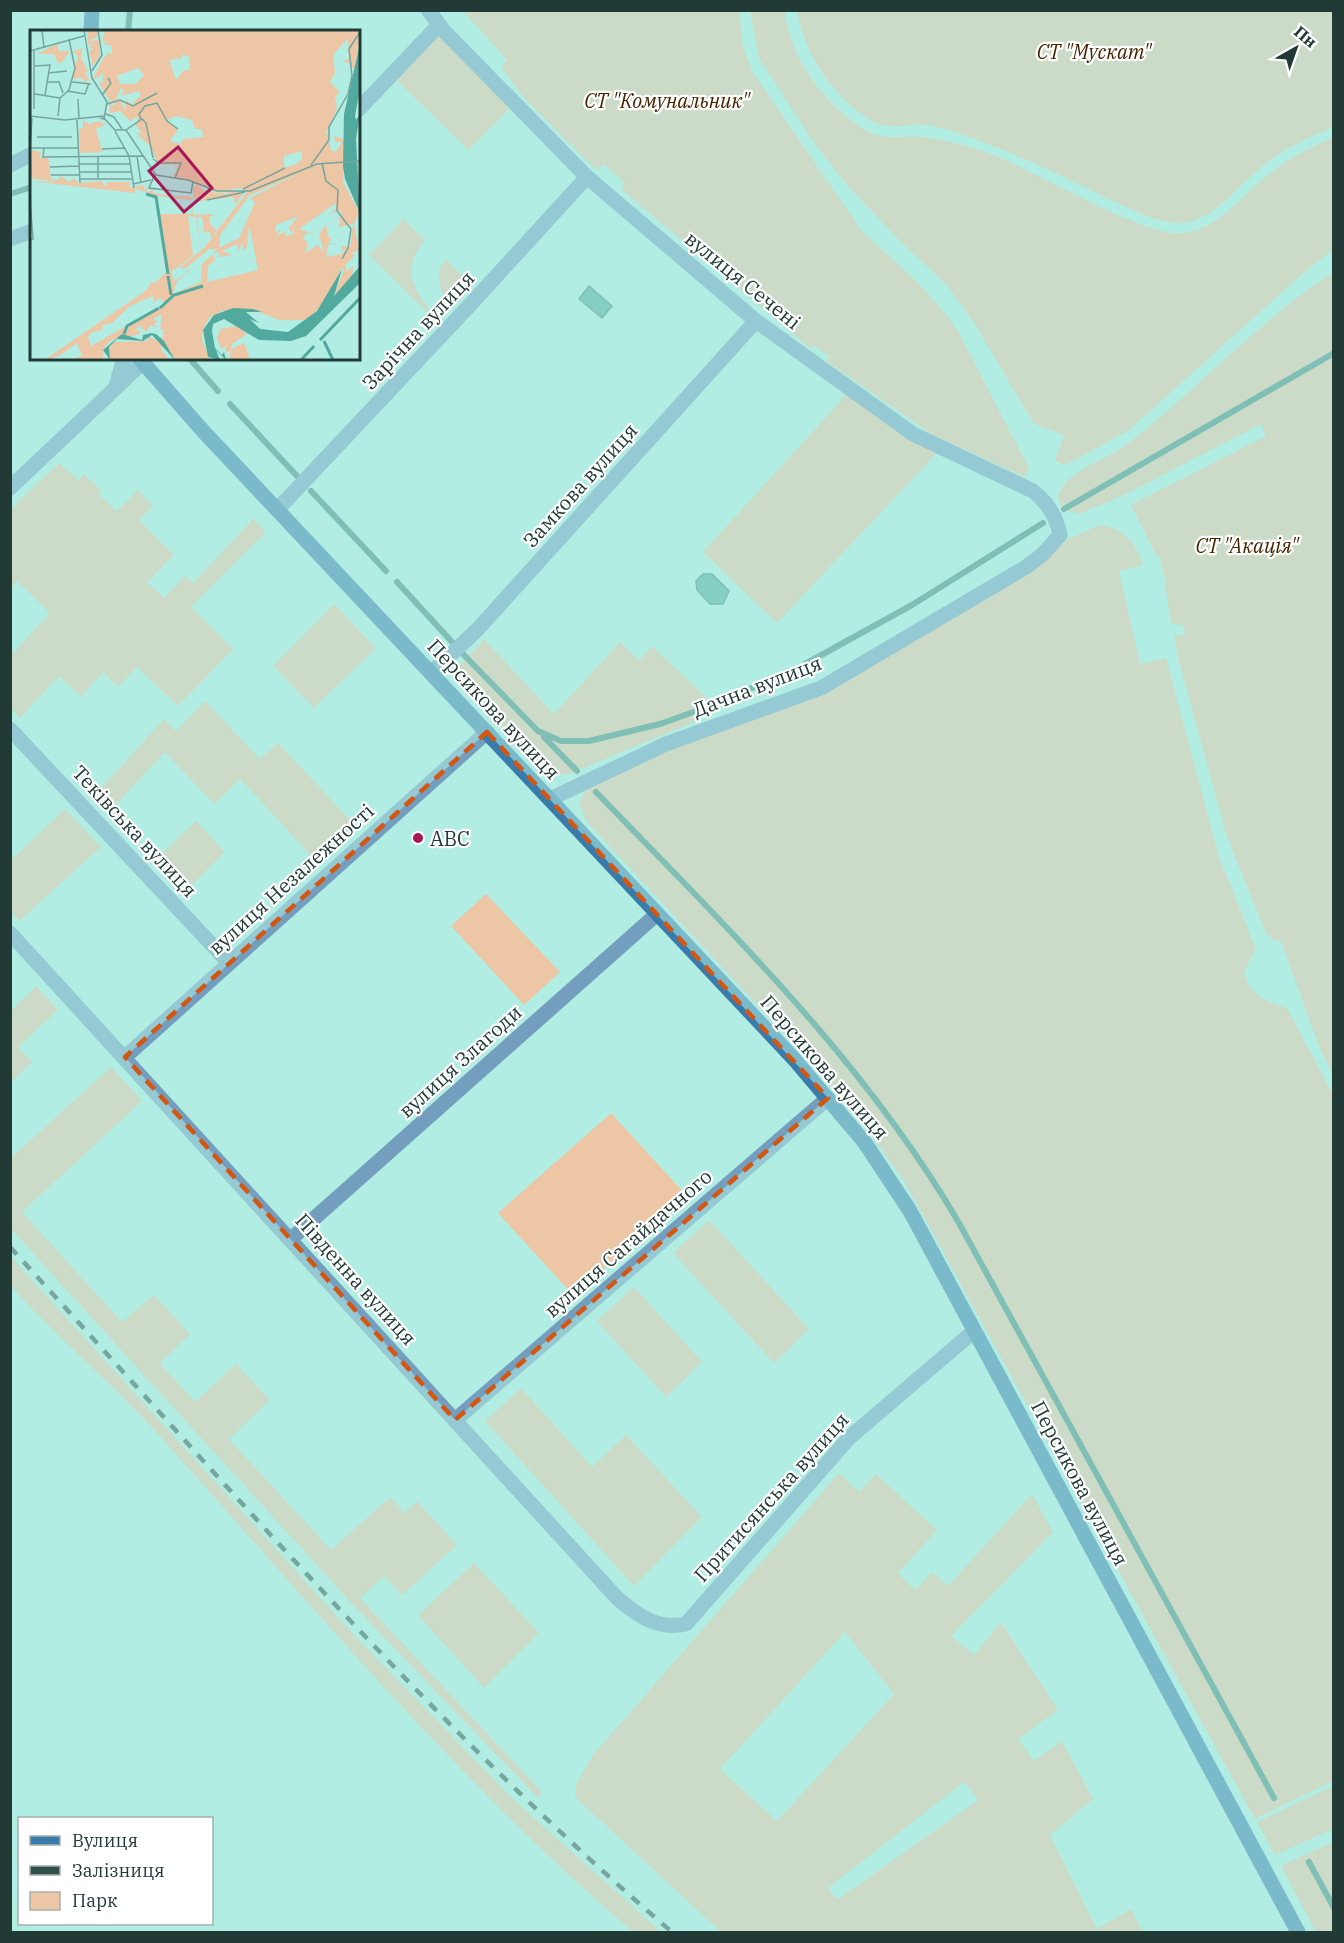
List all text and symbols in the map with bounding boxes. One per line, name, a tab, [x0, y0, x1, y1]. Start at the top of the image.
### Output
north arrow	[1266, 18, 1326, 78]
text: Пн	[1290, 21, 1321, 52]
inset map	[30, 30, 360, 360]
park label: СТ "Мускат"	[1037, 38, 1153, 65]
park label: СТ "Комунальник"	[584, 87, 751, 114]
street label: вулиця Сечені	[679, 225, 807, 335]
street label: Зарічна вулиця	[356, 265, 480, 395]
street label: Замкова вулиця	[517, 417, 643, 553]
park label: СТ "Акація"	[1195, 532, 1300, 559]
street label: Персикова вулиця	[422, 633, 566, 785]
street label: Дачна вулиця	[689, 649, 825, 723]
street label: Теківська вулиця	[67, 759, 203, 903]
street label: вулиця Незалежності	[203, 797, 379, 961]
place label: ABC	[430, 825, 470, 852]
marker: ABC	[411, 831, 425, 845]
street label: Персикова вулиця	[755, 989, 895, 1145]
street label: вулиця Злагоди	[393, 999, 527, 1123]
street label: вулиця Сагайдачного	[539, 1163, 717, 1323]
street label: Південна вулиця	[289, 1207, 423, 1351]
street label: Персикова вулиця	[1025, 1396, 1135, 1570]
street label: Притисянська вулиця	[688, 1406, 854, 1588]
legend	[18, 1817, 213, 1925]
text: Вулиця	[72, 1829, 138, 1852]
text: Залізниця	[72, 1859, 165, 1882]
text: Парк	[72, 1889, 118, 1912]

